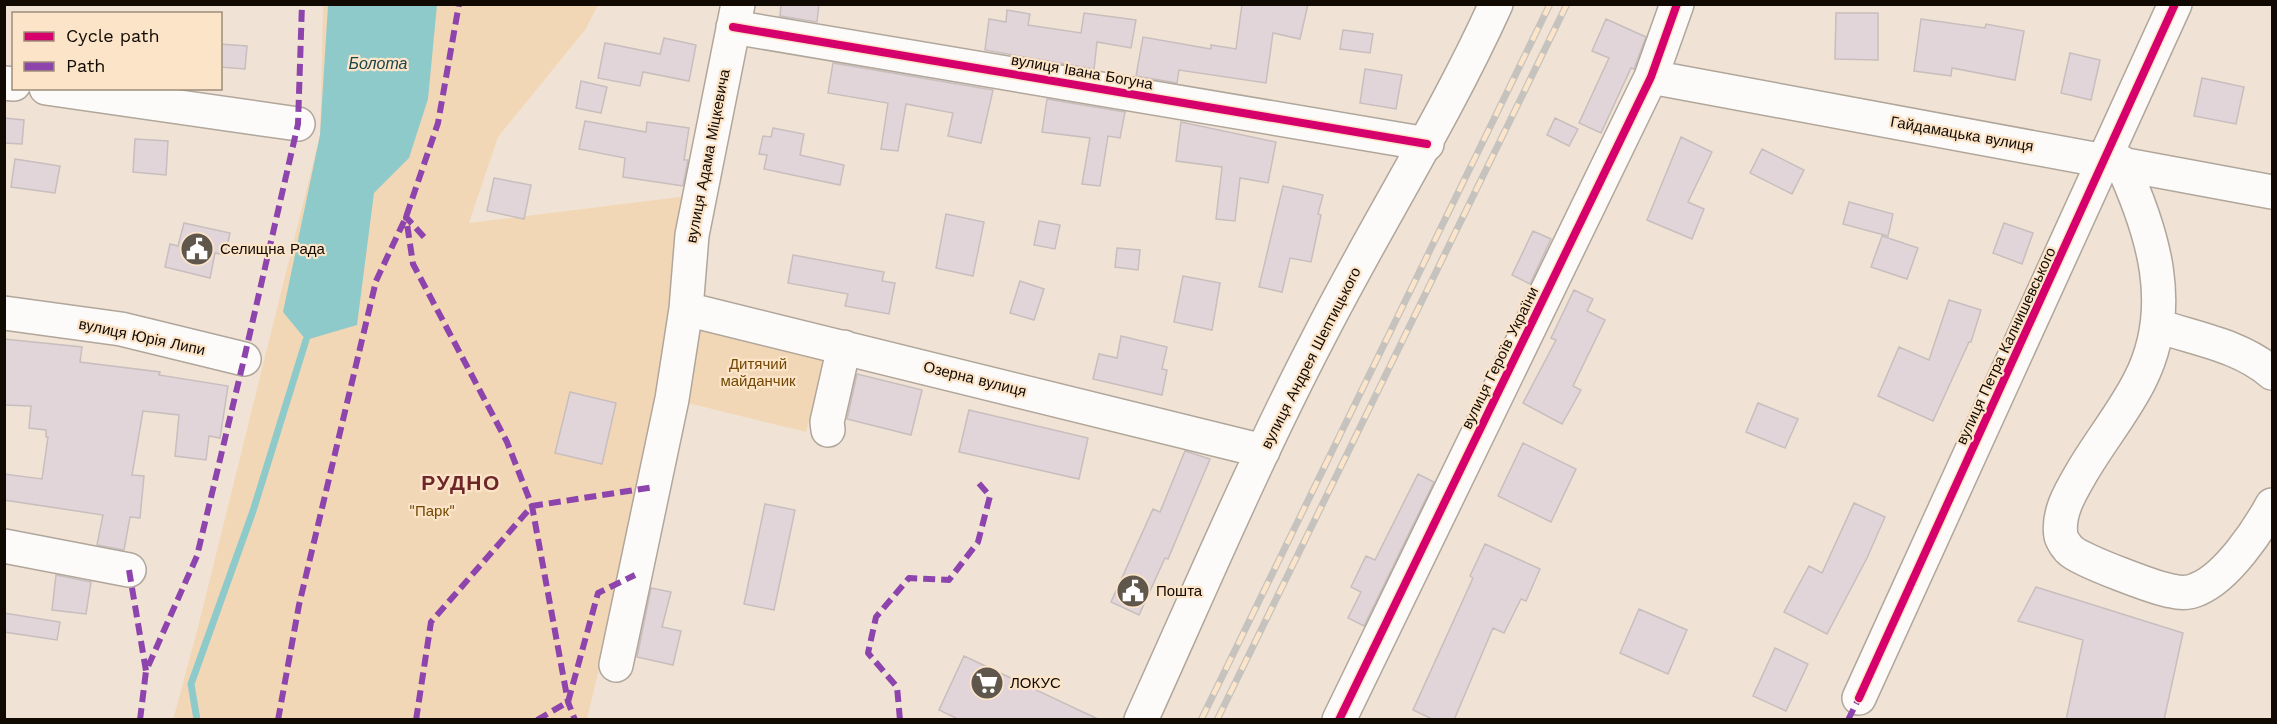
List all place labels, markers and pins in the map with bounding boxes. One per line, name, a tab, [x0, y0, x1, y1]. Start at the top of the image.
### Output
public building icon: Селищна Рада	[179, 231, 215, 267]
place label: Селищна Рада	[220, 240, 325, 258]
public building icon: Пошта	[1115, 573, 1151, 609]
place label: Пошта	[1156, 582, 1203, 600]
supermarket icon: ЛОКУС	[969, 665, 1005, 701]
place label: ЛОКУС	[1010, 674, 1061, 692]

